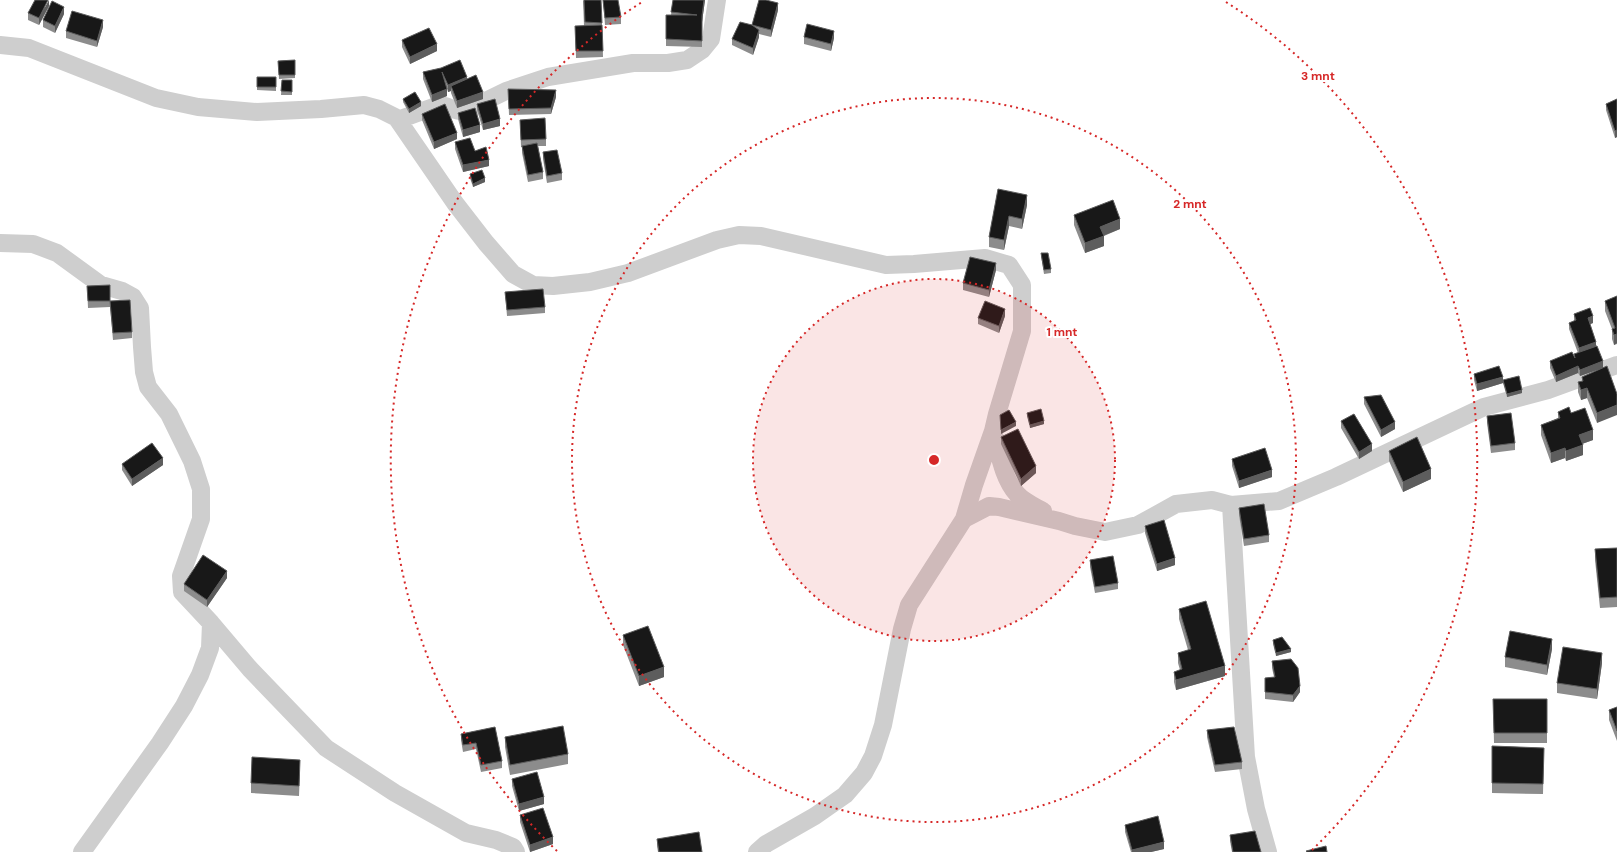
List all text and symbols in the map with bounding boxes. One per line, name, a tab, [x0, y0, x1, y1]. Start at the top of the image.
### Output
text: 3 mnt	[1301, 68, 1335, 84]
text: 2 mnt	[1173, 196, 1207, 212]
text: 1 mnt	[1046, 324, 1078, 340]
centre of rings	[927, 453, 941, 467]

